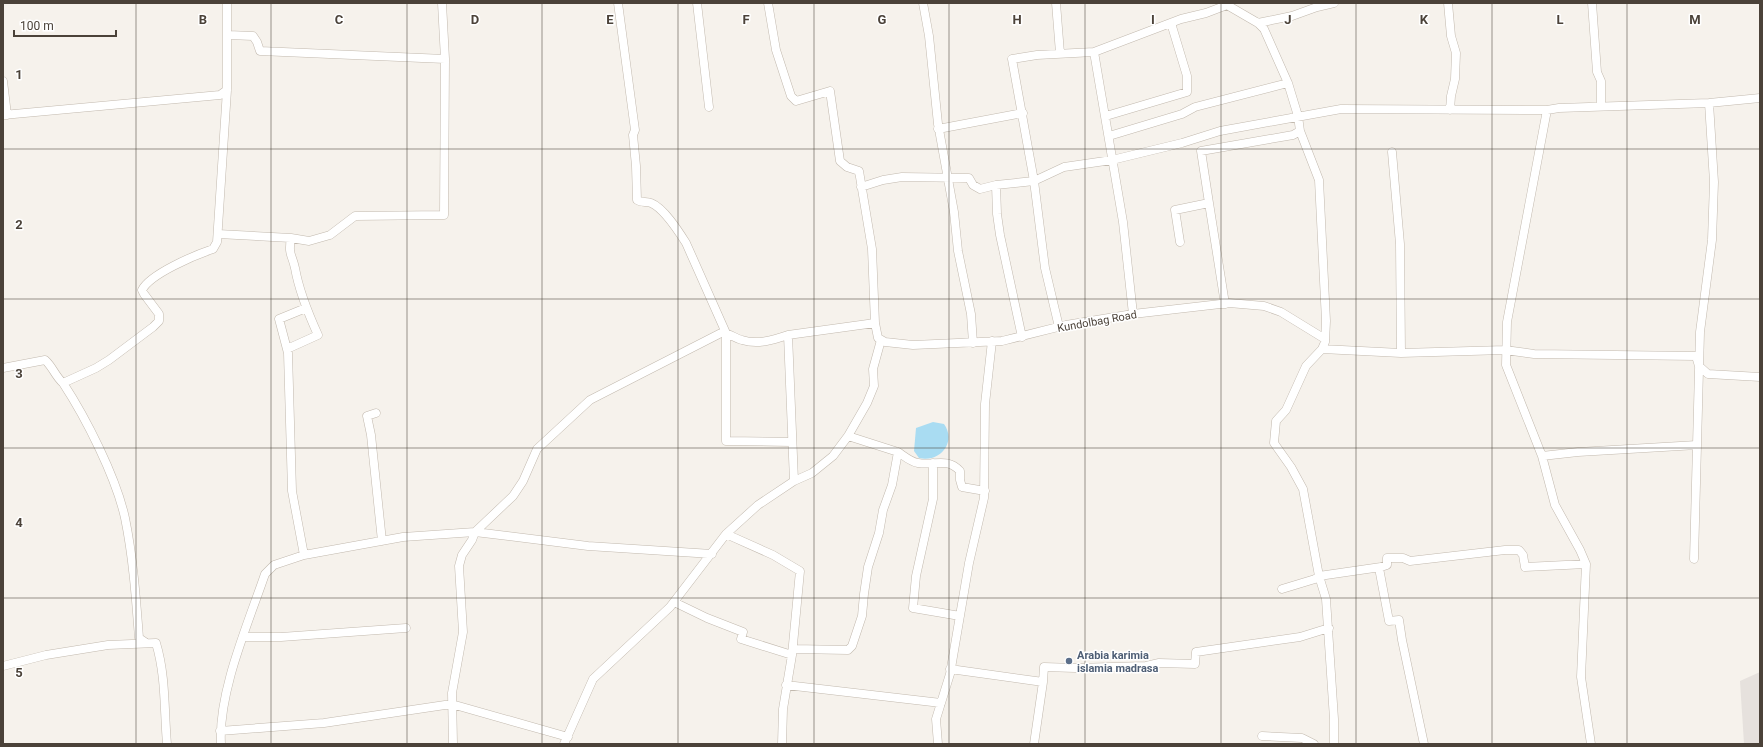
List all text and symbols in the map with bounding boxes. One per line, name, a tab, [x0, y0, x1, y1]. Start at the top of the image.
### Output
scale bar	[14, 12, 116, 38]
text: B	[199, 12, 207, 27]
text: C	[335, 12, 344, 27]
text: D	[471, 12, 479, 27]
text: E	[606, 12, 614, 27]
text: F	[742, 12, 750, 27]
text: G	[878, 12, 887, 27]
text: H	[1012, 12, 1022, 27]
text: I	[1151, 12, 1155, 27]
text: J	[1284, 12, 1292, 27]
text: K	[1420, 12, 1429, 27]
text: L	[1556, 12, 1564, 27]
text: M	[1689, 12, 1701, 27]
text: 100 m	[20, 19, 54, 33]
text: 1	[15, 67, 23, 82]
text: 2	[15, 217, 23, 232]
street label: Kundolbag Road	[1056, 308, 1138, 335]
text: 3	[15, 366, 23, 381]
text: 4	[15, 515, 23, 530]
place label: Arabia karimia islamia madrasa	[1077, 649, 1158, 675]
marker: Arabia karimia islamia madrasa	[1064, 656, 1074, 666]
text: 5	[15, 665, 23, 680]

